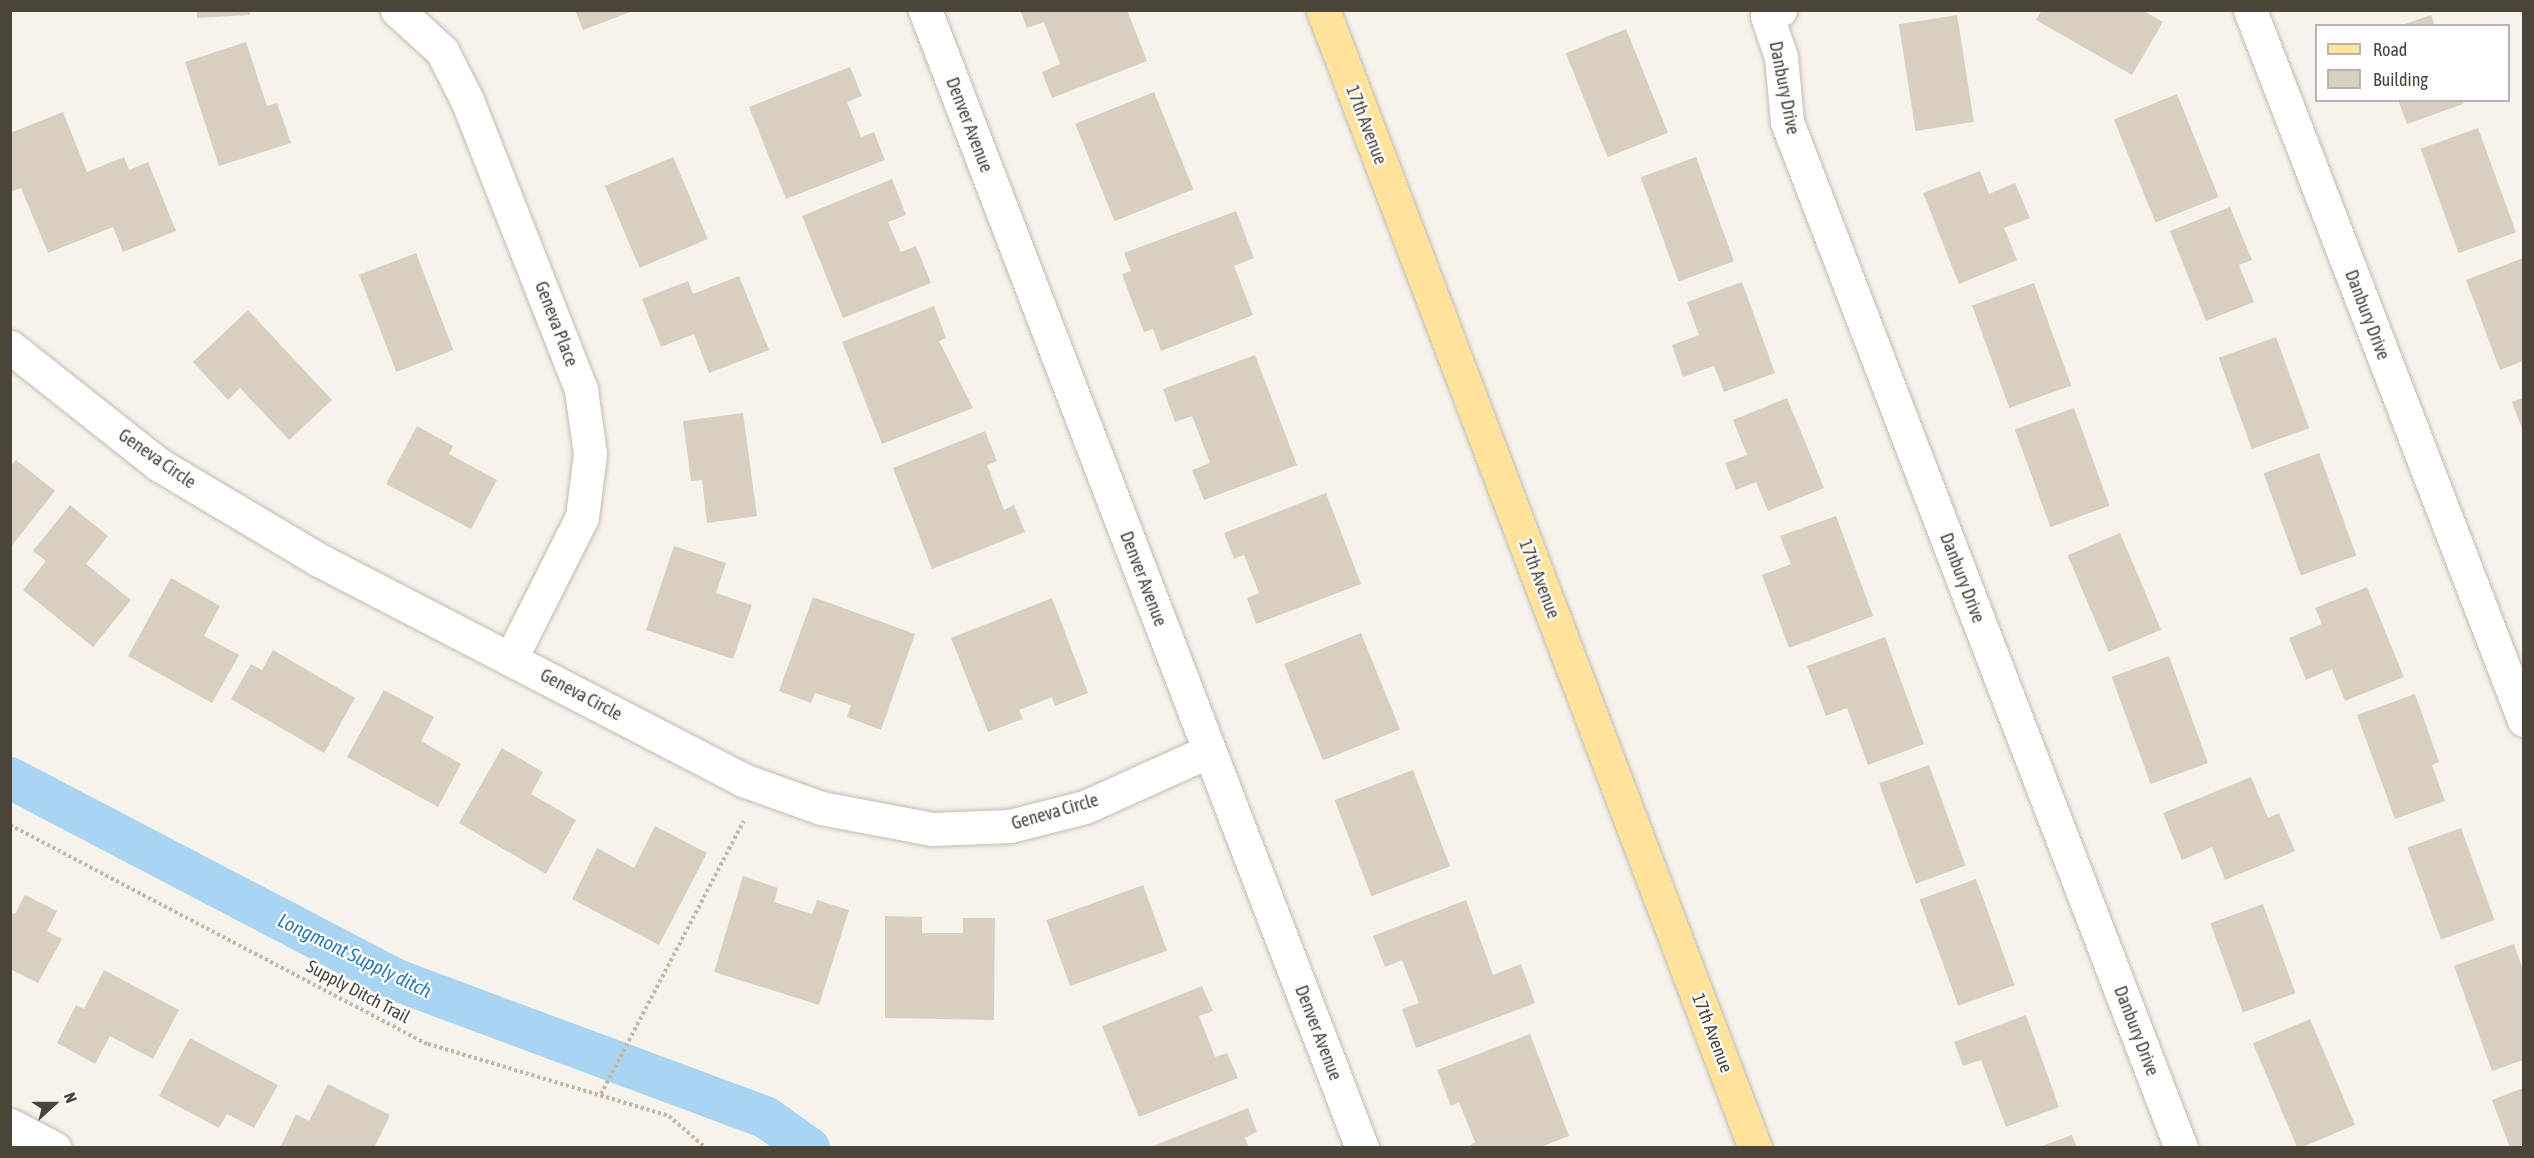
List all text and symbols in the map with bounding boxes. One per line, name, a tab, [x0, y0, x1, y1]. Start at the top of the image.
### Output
legend	[2315, 24, 2510, 102]
text: Road	[2373, 39, 2407, 60]
street label: Danbury Drive	[1764, 40, 1804, 136]
text: Building	[2373, 69, 2428, 90]
street label: Denver Avenue	[941, 74, 997, 176]
street label: 17th Avenue	[1341, 82, 1391, 168]
street label: Danbury Drive	[2340, 267, 2394, 363]
street label: Geneva Place	[530, 278, 582, 370]
street label: Geneva Circle	[114, 424, 200, 494]
street label: Denver Avenue	[1115, 528, 1171, 630]
street label: Danbury Drive	[1935, 530, 1989, 626]
street label: 17th Avenue	[1514, 536, 1564, 622]
street label: Geneva Circle	[536, 664, 626, 726]
street label: Geneva Circle	[1009, 789, 1101, 835]
water label: Longmont Supply ditch	[274, 907, 436, 1003]
street label: Supply Ditch Trail	[303, 956, 413, 1028]
street label: Denver Avenue	[1290, 982, 1346, 1084]
street label: Danbury Drive	[2109, 983, 2163, 1079]
street label: 17th Avenue	[1687, 990, 1737, 1076]
north arrow	[24, 1074, 84, 1134]
text: N	[61, 1090, 81, 1105]

